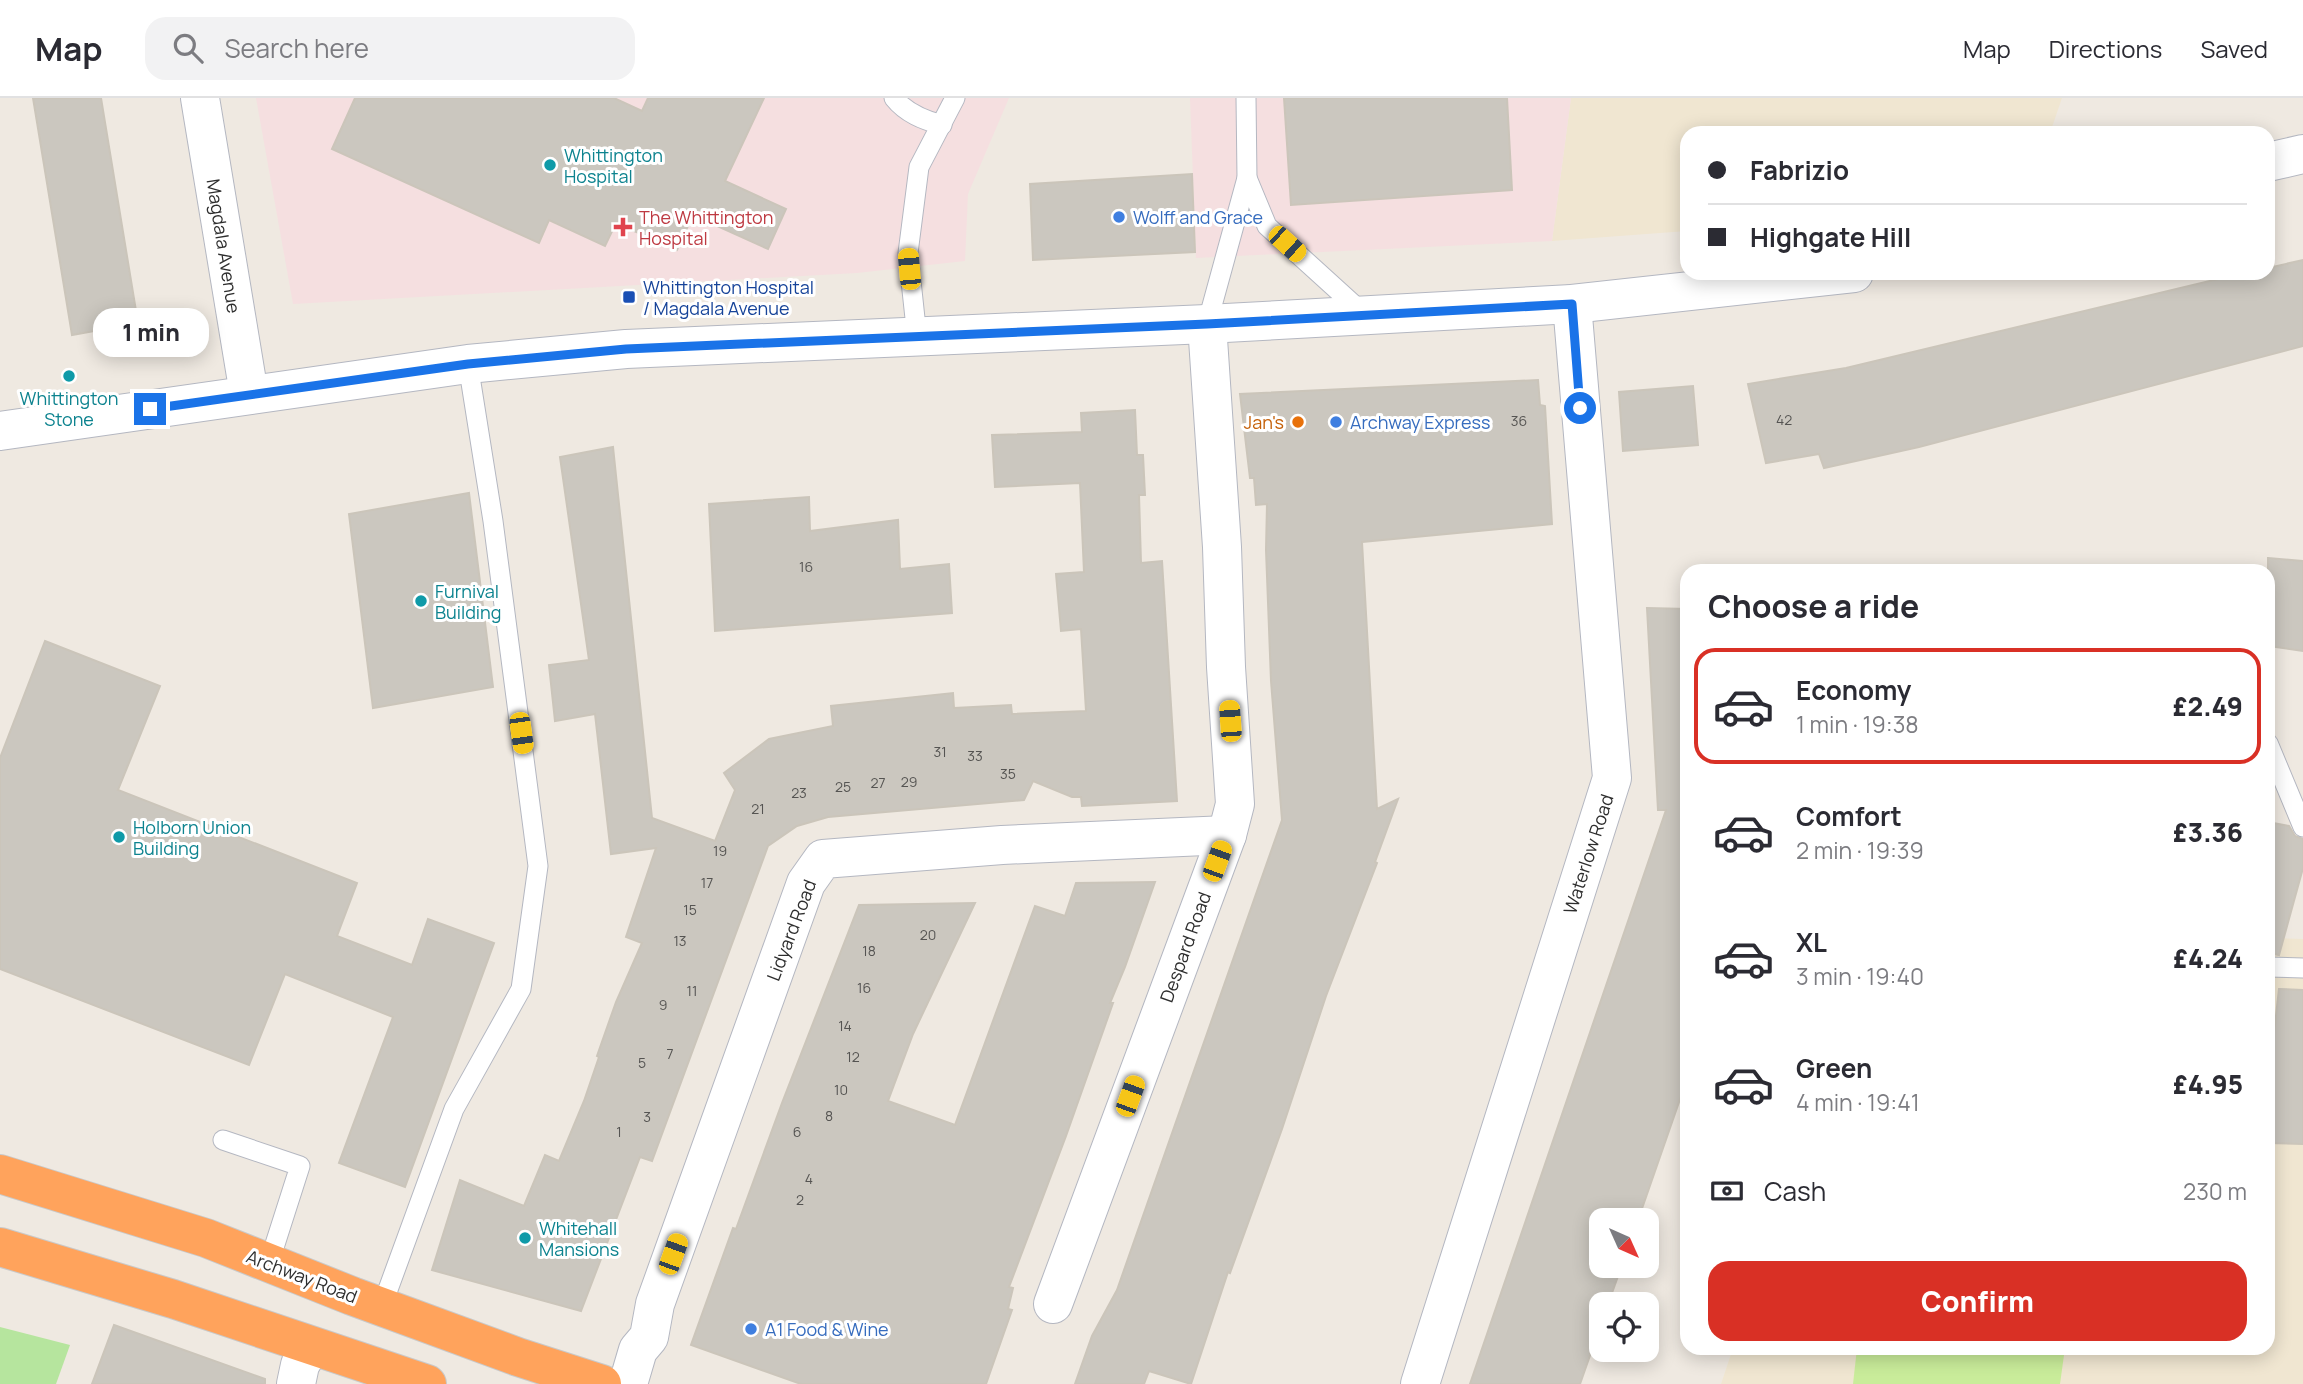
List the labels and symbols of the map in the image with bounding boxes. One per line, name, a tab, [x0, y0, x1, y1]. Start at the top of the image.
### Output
place label: Whittington Hospital	[564, 143, 663, 188]
marker: Whittington Hospital	[542, 157, 558, 173]
street label: Magdala Avenue	[202, 177, 246, 315]
place label: The Whittington Hospital	[639, 205, 773, 250]
place label: Wolff and Grace	[1133, 205, 1263, 229]
marker: Wolff and Grace	[1111, 209, 1127, 225]
marker: The Whittington Hospital	[613, 217, 633, 237]
car	[1265, 222, 1310, 266]
car	[897, 247, 922, 291]
place label: Whittington Hospital / Magdala Avenue	[643, 275, 814, 320]
marker: Whittington Hospital / Magdala Avenue	[621, 289, 637, 305]
callout: 1 min	[92, 308, 208, 356]
marker: Whittington Stone	[61, 368, 77, 384]
place label: Whittington Stone	[20, 386, 118, 431]
route start	[1564, 392, 1596, 424]
route end	[134, 393, 166, 425]
place label: Jan's	[1244, 410, 1284, 434]
place label: Archway Express	[1350, 410, 1490, 434]
house number: 42	[1776, 410, 1792, 429]
house number: 36	[1511, 411, 1527, 430]
marker: Jan's	[1290, 414, 1306, 430]
marker: Archway Express	[1328, 414, 1344, 430]
house number: 16	[799, 557, 813, 576]
place label: Furnival Building	[435, 579, 501, 624]
marker: Furnival Building	[413, 593, 429, 609]
car	[1219, 699, 1242, 743]
car	[508, 711, 535, 755]
house number: 31	[933, 742, 947, 761]
house number: 33	[967, 746, 983, 765]
house number: 35	[1000, 764, 1016, 783]
house number: 29	[901, 772, 917, 791]
house number: 27	[870, 773, 886, 792]
house number: 25	[835, 777, 851, 796]
house number: 23	[791, 783, 807, 802]
street label: Waterlow Road	[1557, 791, 1619, 917]
house number: 21	[751, 799, 765, 818]
place label: Holborn Union Building	[133, 815, 251, 860]
marker: Holborn Union Building	[111, 829, 127, 845]
car	[1200, 838, 1235, 884]
house number: 19	[713, 841, 727, 860]
house number: 17	[701, 873, 713, 892]
street label: Lidyard Road	[761, 876, 821, 984]
street label: Despard Road	[1154, 888, 1216, 1006]
house number: 15	[683, 900, 697, 919]
house number: 20	[920, 925, 936, 944]
house number: 13	[673, 931, 687, 950]
house number: 18	[862, 941, 876, 960]
house number: 16	[857, 978, 871, 997]
house number: 11	[687, 981, 697, 1000]
house number: 9	[659, 995, 667, 1014]
house number: 14	[838, 1016, 852, 1035]
house number: 7	[666, 1044, 674, 1063]
house number: 12	[846, 1047, 860, 1066]
house number: 5	[638, 1053, 646, 1072]
car	[1113, 1073, 1148, 1119]
house number: 10	[834, 1080, 848, 1099]
house number: 8	[825, 1106, 833, 1125]
house number: 3	[643, 1107, 651, 1126]
house number: 1	[616, 1122, 622, 1141]
house number: 6	[793, 1122, 801, 1141]
house number: 4	[805, 1169, 813, 1188]
house number: 2	[796, 1190, 804, 1209]
north arrow	[1589, 1208, 1659, 1278]
place label: Whitehall Mansions	[539, 1216, 619, 1261]
marker: Whitehall Mansions	[517, 1230, 533, 1246]
car	[656, 1231, 691, 1277]
street label: Archway Road	[243, 1244, 361, 1308]
place label: A1 Food & Wine	[765, 1317, 889, 1341]
marker: A1 Food & Wine	[743, 1321, 759, 1337]

